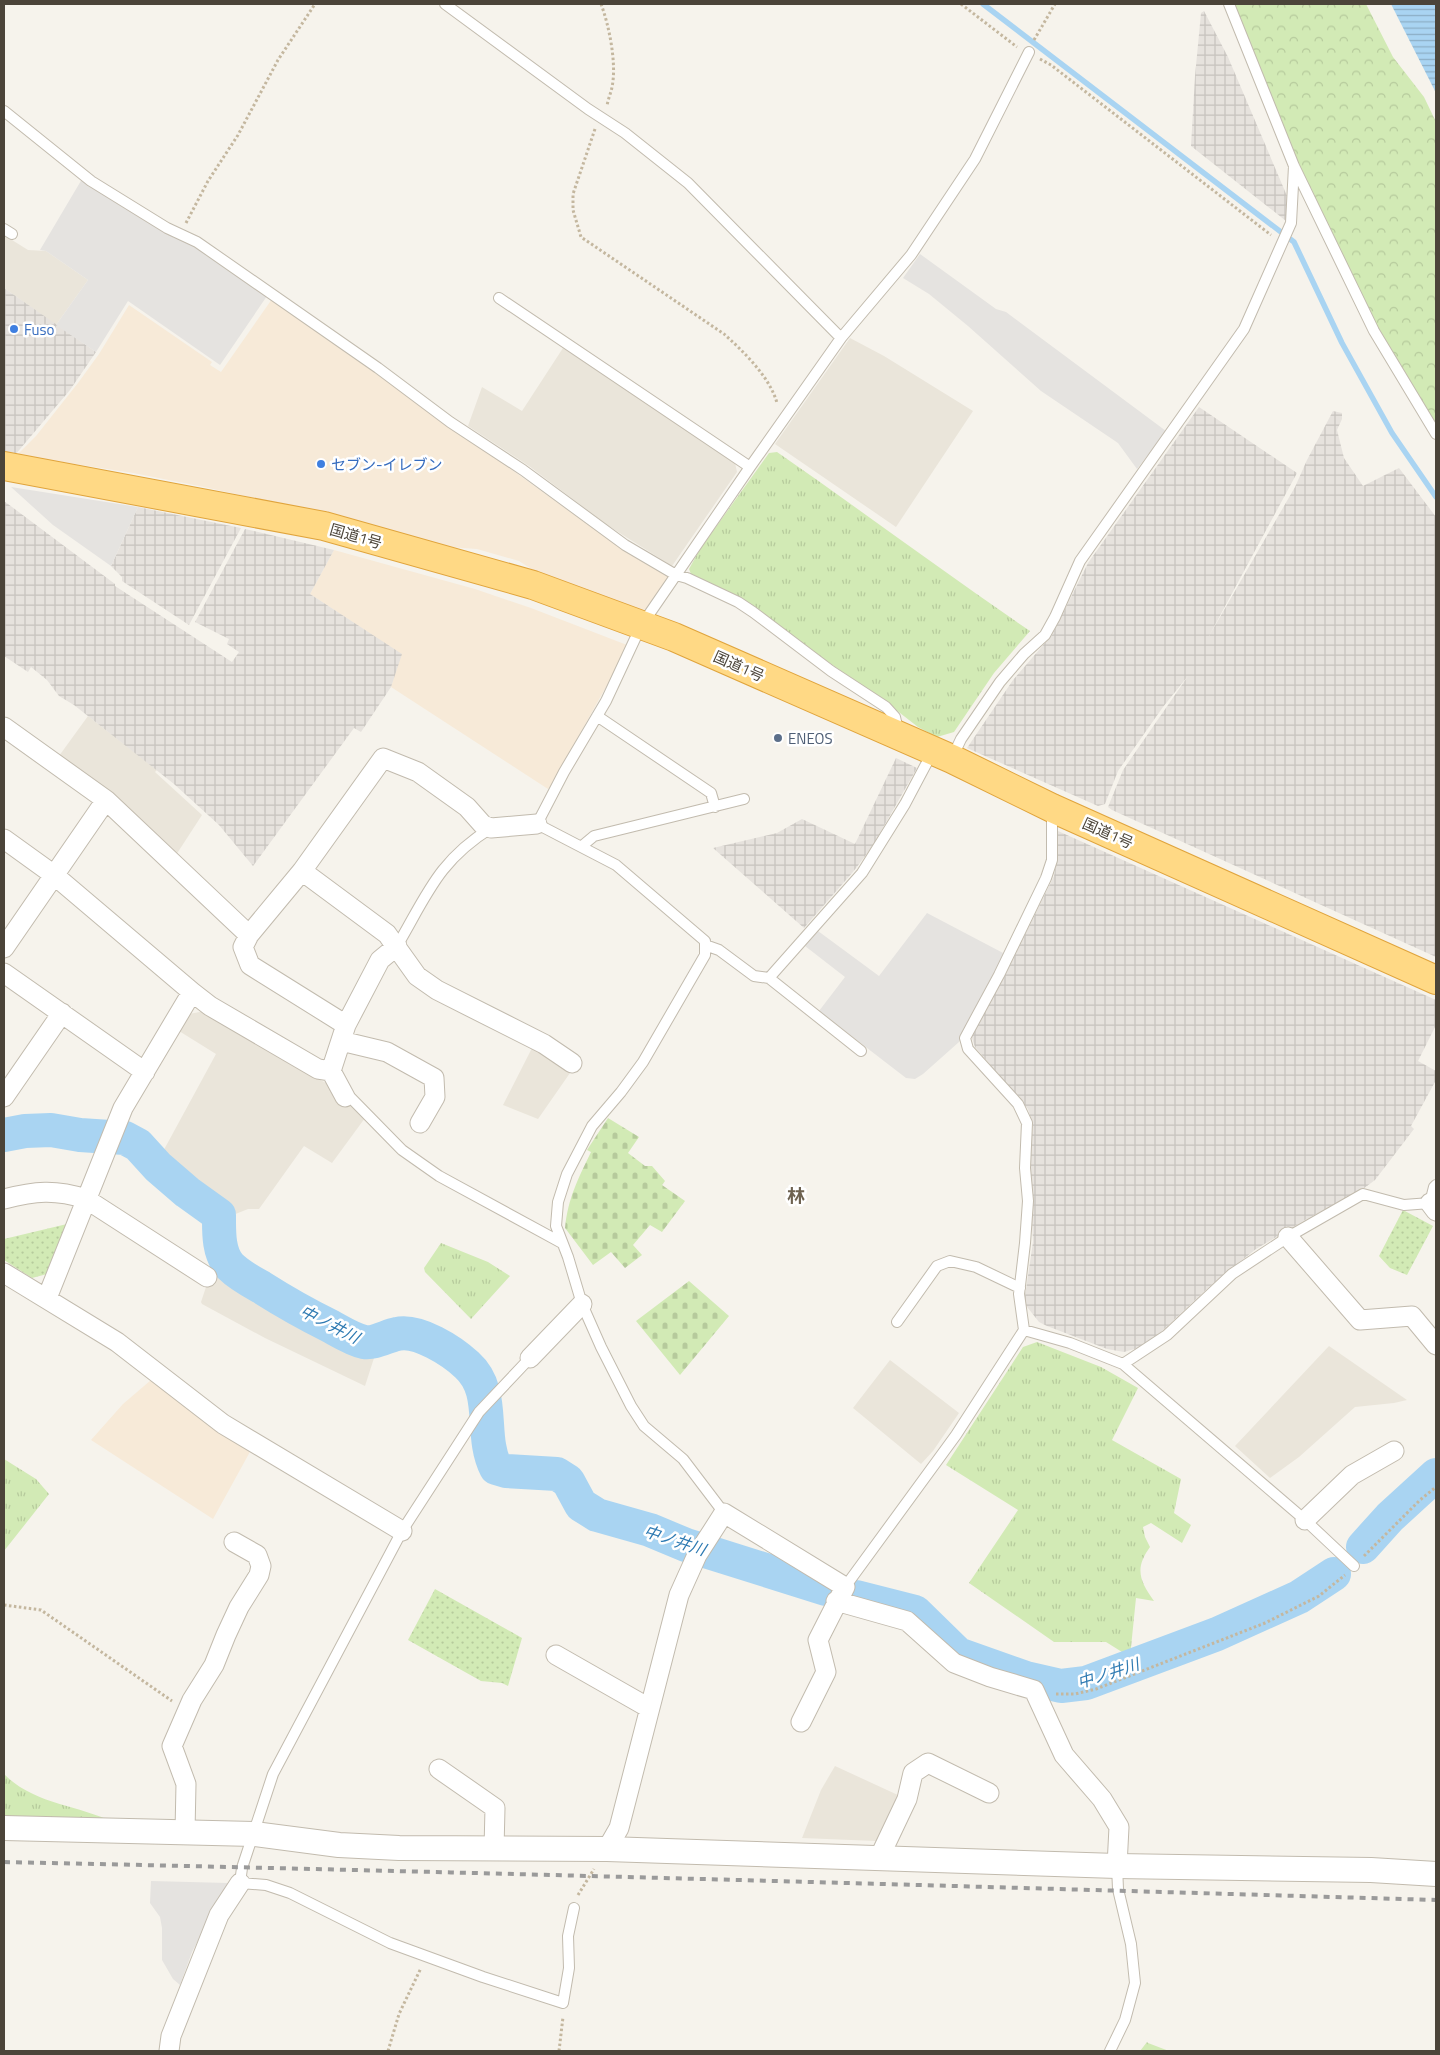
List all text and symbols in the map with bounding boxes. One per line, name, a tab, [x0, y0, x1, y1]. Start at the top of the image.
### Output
place label: Fuso	[24, 318, 55, 341]
marker: Fuso	[8, 323, 20, 335]
place label: セブン-イレブン	[331, 453, 443, 476]
marker: セブン-イレブン	[315, 458, 327, 470]
street label: 国道1号	[327, 518, 385, 554]
street label: 国道1号	[710, 645, 768, 687]
place label: ENEOS	[788, 727, 833, 750]
marker: ENEOS	[772, 732, 784, 744]
street label: 国道1号	[1079, 812, 1137, 854]
district label: 林	[787, 1182, 805, 1209]
water label: 中ノ井川	[296, 1299, 366, 1350]
water label: 中ノ井川	[641, 1519, 711, 1562]
water label: 中ノ井川	[1074, 1651, 1144, 1694]

